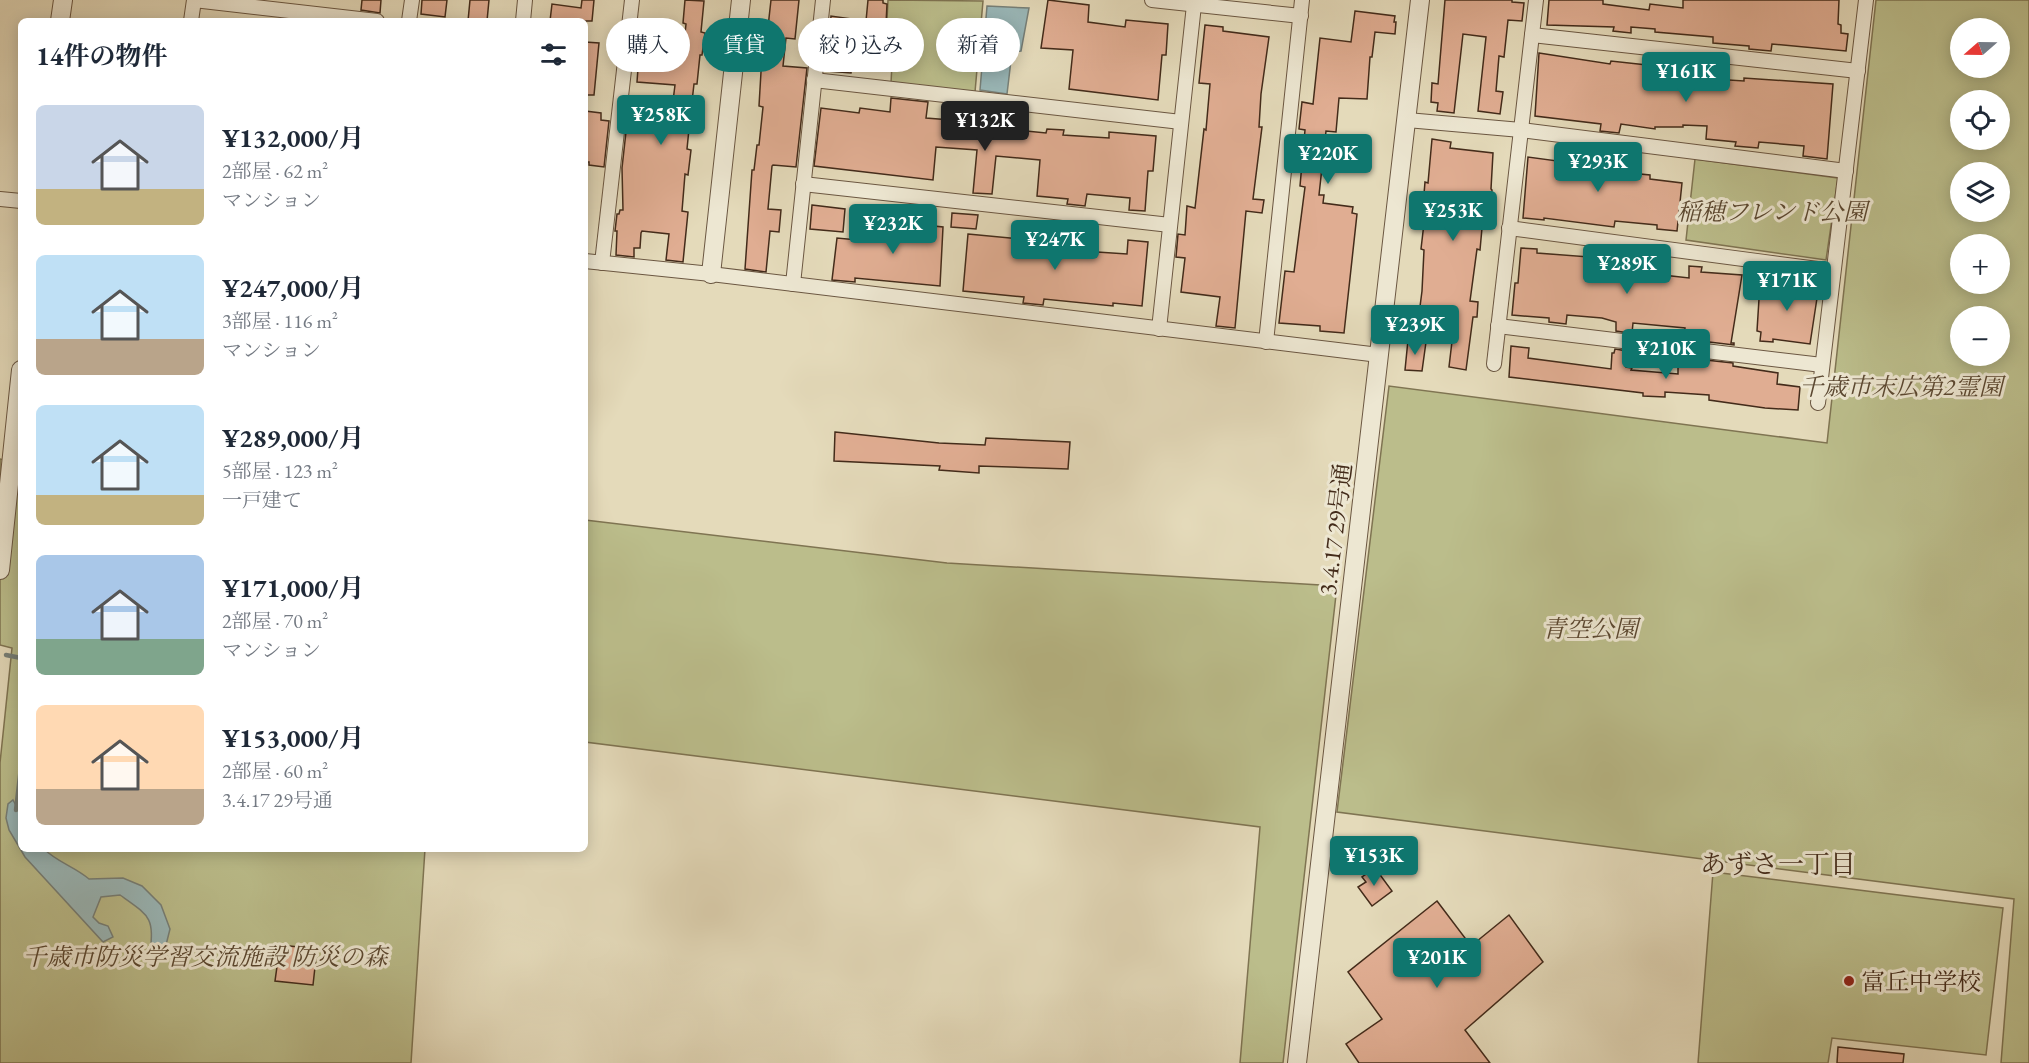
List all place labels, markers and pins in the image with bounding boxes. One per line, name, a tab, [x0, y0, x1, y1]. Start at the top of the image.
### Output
pin: ¥161K	[1644, 52, 1728, 103]
pin: ¥258K	[619, 95, 703, 146]
pin: ¥132K	[943, 101, 1027, 152]
pin: ¥220K	[1286, 134, 1370, 185]
pin: ¥293K	[1556, 142, 1640, 193]
pin: ¥253K	[1411, 191, 1495, 242]
pin: ¥232K	[851, 204, 935, 255]
pin: ¥247K	[1013, 220, 1097, 271]
pin: ¥289K	[1585, 244, 1669, 295]
pin: ¥171K	[1745, 261, 1829, 312]
pin: ¥239K	[1373, 305, 1457, 356]
pin: ¥210K	[1624, 329, 1708, 380]
pin: ¥153K	[1332, 836, 1416, 887]
pin: ¥201K	[1395, 938, 1479, 989]
place label: 富丘中学校	[1861, 966, 1981, 997]
marker: 富丘中学校	[1842, 974, 1856, 988]

